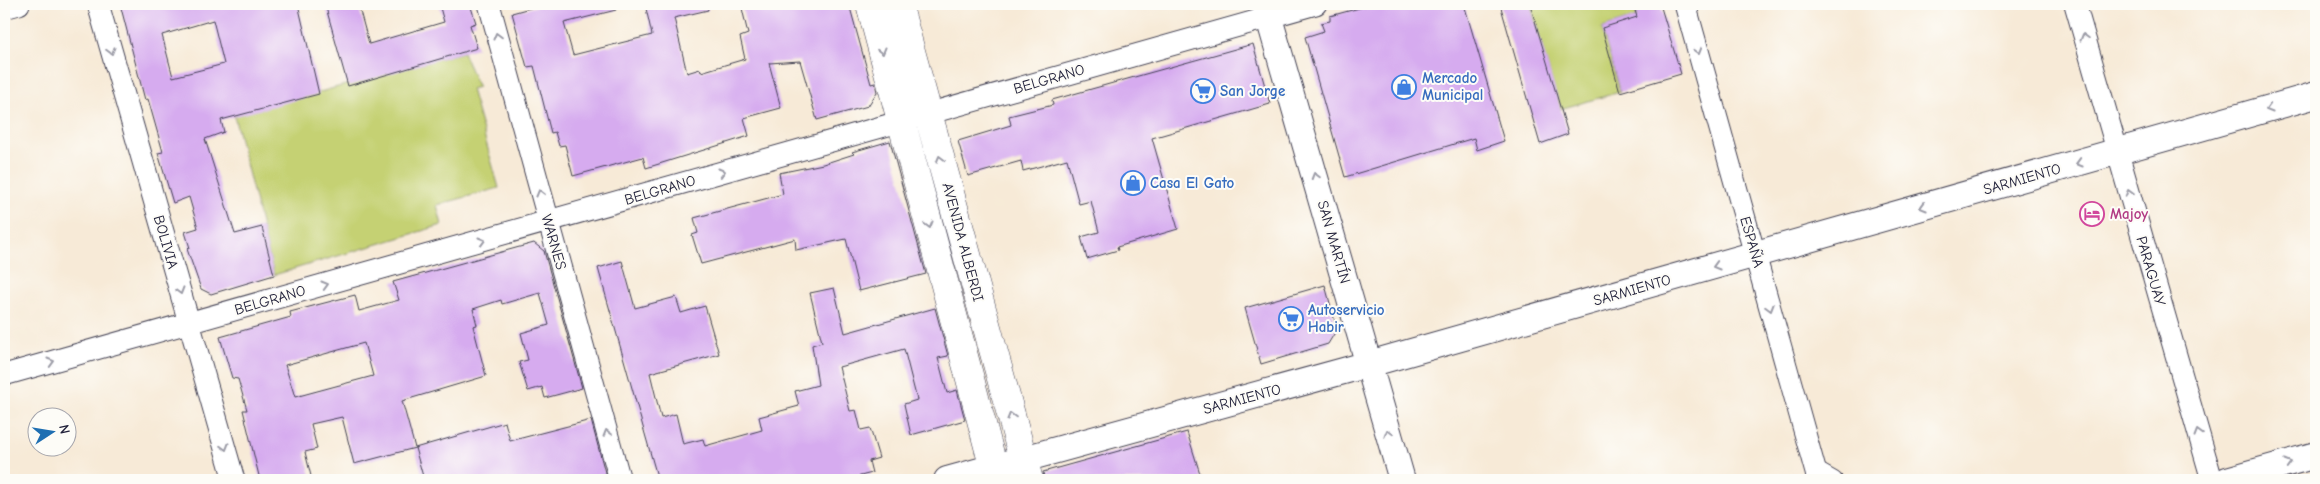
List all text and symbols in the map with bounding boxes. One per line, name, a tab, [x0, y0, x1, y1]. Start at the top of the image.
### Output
one-way arrow	[493, 32, 503, 40]
one-way arrow	[2080, 33, 2090, 41]
one-way arrow	[106, 46, 116, 54]
one-way arrow	[877, 46, 887, 54]
one-way arrow	[1692, 46, 1703, 55]
street label: BELGRANO	[1011, 60, 1087, 98]
place label: Mercado Municipal	[1422, 69, 1483, 104]
shop icon: Mercado Municipal	[1391, 74, 1417, 100]
supermarket icon: San Jorge	[1190, 78, 1216, 104]
place label: San Jorge	[1220, 82, 1285, 100]
one-way arrow	[2266, 103, 2274, 113]
one-way arrow	[936, 155, 946, 163]
one-way arrow	[2076, 157, 2084, 167]
street label: SARMIENTO	[1981, 159, 2063, 199]
one-way arrow	[717, 168, 725, 178]
shop icon: Casa El Gato	[1120, 170, 1146, 196]
street label: BELGRANO	[622, 171, 698, 209]
one-way arrow	[1310, 173, 1320, 181]
place label: Casa El Gato	[1150, 174, 1235, 192]
street label: AVENIDA ALBERDI	[938, 181, 988, 304]
one-way arrow	[535, 188, 546, 197]
one-way arrow	[2124, 189, 2135, 198]
street label: SAN MARTÍN	[1314, 198, 1355, 286]
one-way arrow	[1919, 201, 1927, 212]
hotel icon: Majoy	[2079, 201, 2105, 227]
place label: Majoy	[2110, 205, 2148, 223]
street label: WARNES	[537, 212, 571, 272]
street label: BOLIVIA	[150, 213, 182, 271]
street label: ESPAÑA	[1736, 214, 1768, 270]
one-way arrow	[923, 220, 933, 228]
street label: PARAGUAY	[2132, 234, 2170, 308]
one-way arrow	[477, 237, 485, 247]
one-way arrow	[1713, 260, 1721, 270]
street label: SARMIENTO	[1591, 270, 1673, 310]
one-way arrow	[321, 280, 330, 291]
street label: BELGRANO	[232, 281, 308, 319]
one-way arrow	[175, 286, 185, 295]
place label: Autoservicio Habir	[1308, 301, 1385, 336]
one-way arrow	[1765, 304, 1775, 312]
supermarket icon: Autoservicio Habir	[1278, 306, 1304, 332]
one-way arrow	[46, 357, 55, 368]
street label: SARMIENTO	[1201, 380, 1283, 418]
north arrow	[28, 406, 78, 456]
one-way arrow	[1007, 413, 1017, 421]
text: N	[55, 423, 73, 436]
one-way arrow	[602, 429, 613, 438]
one-way arrow	[2193, 429, 2204, 438]
one-way arrow	[1384, 430, 1394, 438]
one-way arrow	[219, 443, 229, 451]
one-way arrow	[2284, 458, 2293, 469]

